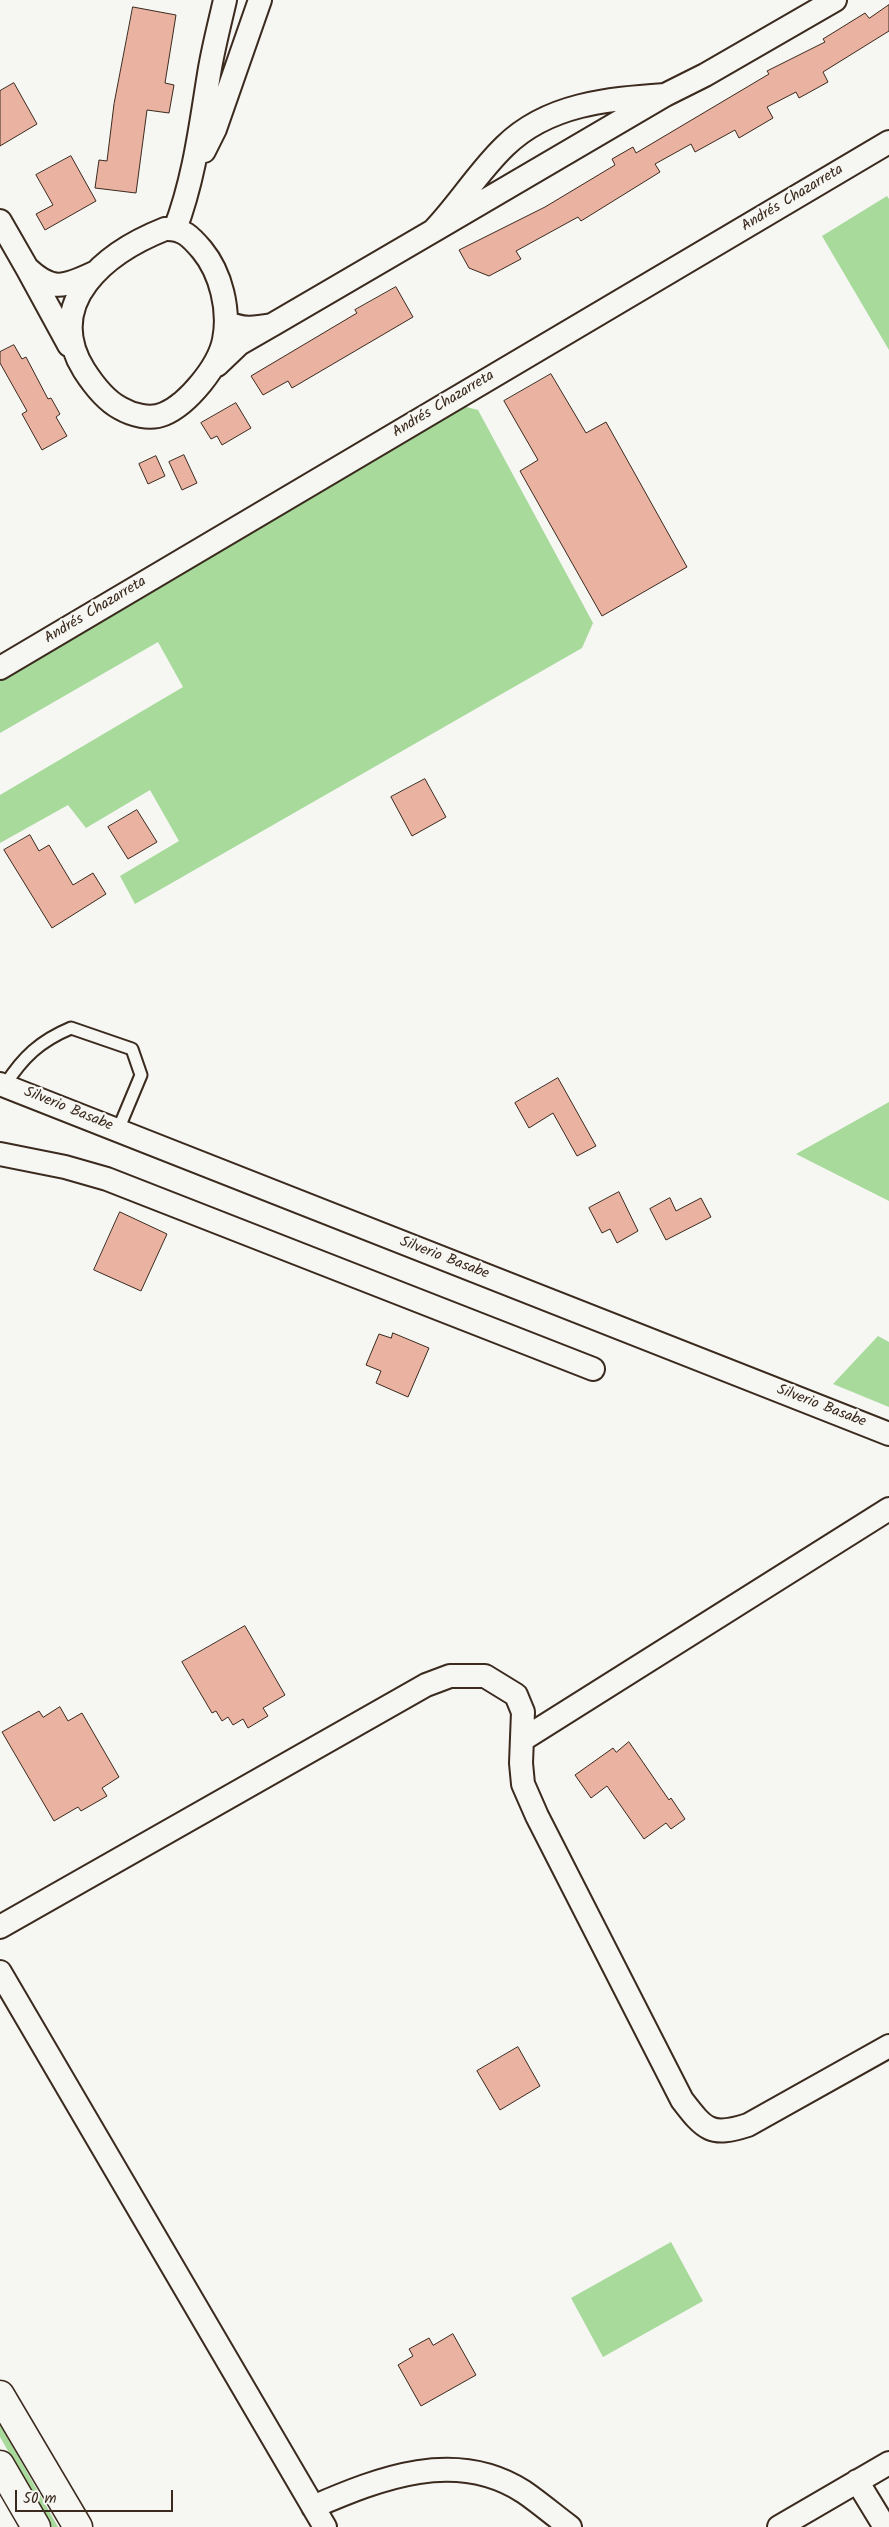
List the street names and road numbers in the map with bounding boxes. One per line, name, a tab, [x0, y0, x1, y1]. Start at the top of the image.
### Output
street label: Andrés Chazarreta	[739, 161, 847, 237]
street label: Andrés Chazarreta	[390, 367, 498, 443]
street label: Andrés Chazarreta	[42, 573, 150, 649]
street label: Silverio Basabe	[21, 1084, 115, 1136]
street label: Silverio Basabe	[397, 1234, 491, 1284]
street label: Silverio Basabe	[774, 1382, 868, 1432]

